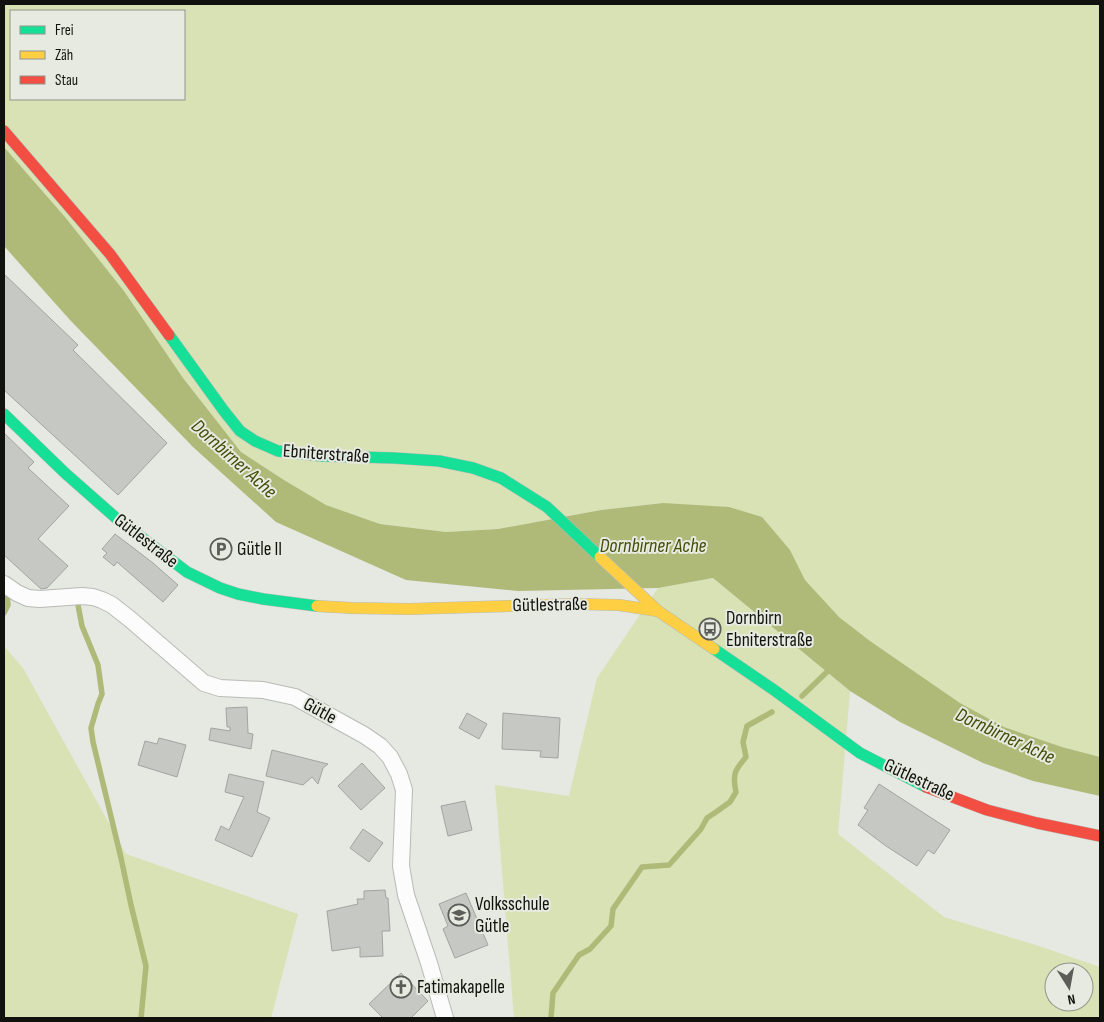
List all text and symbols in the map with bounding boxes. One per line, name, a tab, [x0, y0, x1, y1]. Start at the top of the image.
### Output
legend	[10, 10, 185, 100]
text: Frei	[55, 21, 74, 40]
text: Zäh	[55, 46, 73, 65]
text: Stau	[55, 71, 78, 90]
water label: Dornbirner Ache	[186, 414, 282, 504]
street label: Ebniterstraße	[282, 440, 370, 468]
street label: Gütlestraße	[109, 509, 183, 573]
water label: Dornbirner Ache	[600, 534, 707, 558]
parking icon: Gütle II	[209, 537, 233, 561]
place label: Gütle II	[237, 538, 282, 561]
street label: Gütlestraße	[512, 593, 588, 617]
place label: Dornbirn Ebniterstraße	[726, 607, 813, 652]
bus stop icon: Dornbirn Ebniterstraße	[698, 617, 722, 641]
street label: Gütle	[299, 693, 341, 729]
water label: Dornbirner Ache	[952, 703, 1059, 769]
street label: Gütlestraße	[880, 754, 958, 806]
place label: Volksschule Gütle	[475, 893, 550, 938]
school or university icon: Volksschule Gütle	[447, 903, 471, 927]
north arrow	[1044, 962, 1094, 1012]
church icon: Fatimakapelle	[389, 975, 413, 999]
place label: Fatimakapelle	[417, 976, 505, 999]
text: N	[1066, 990, 1077, 1008]

